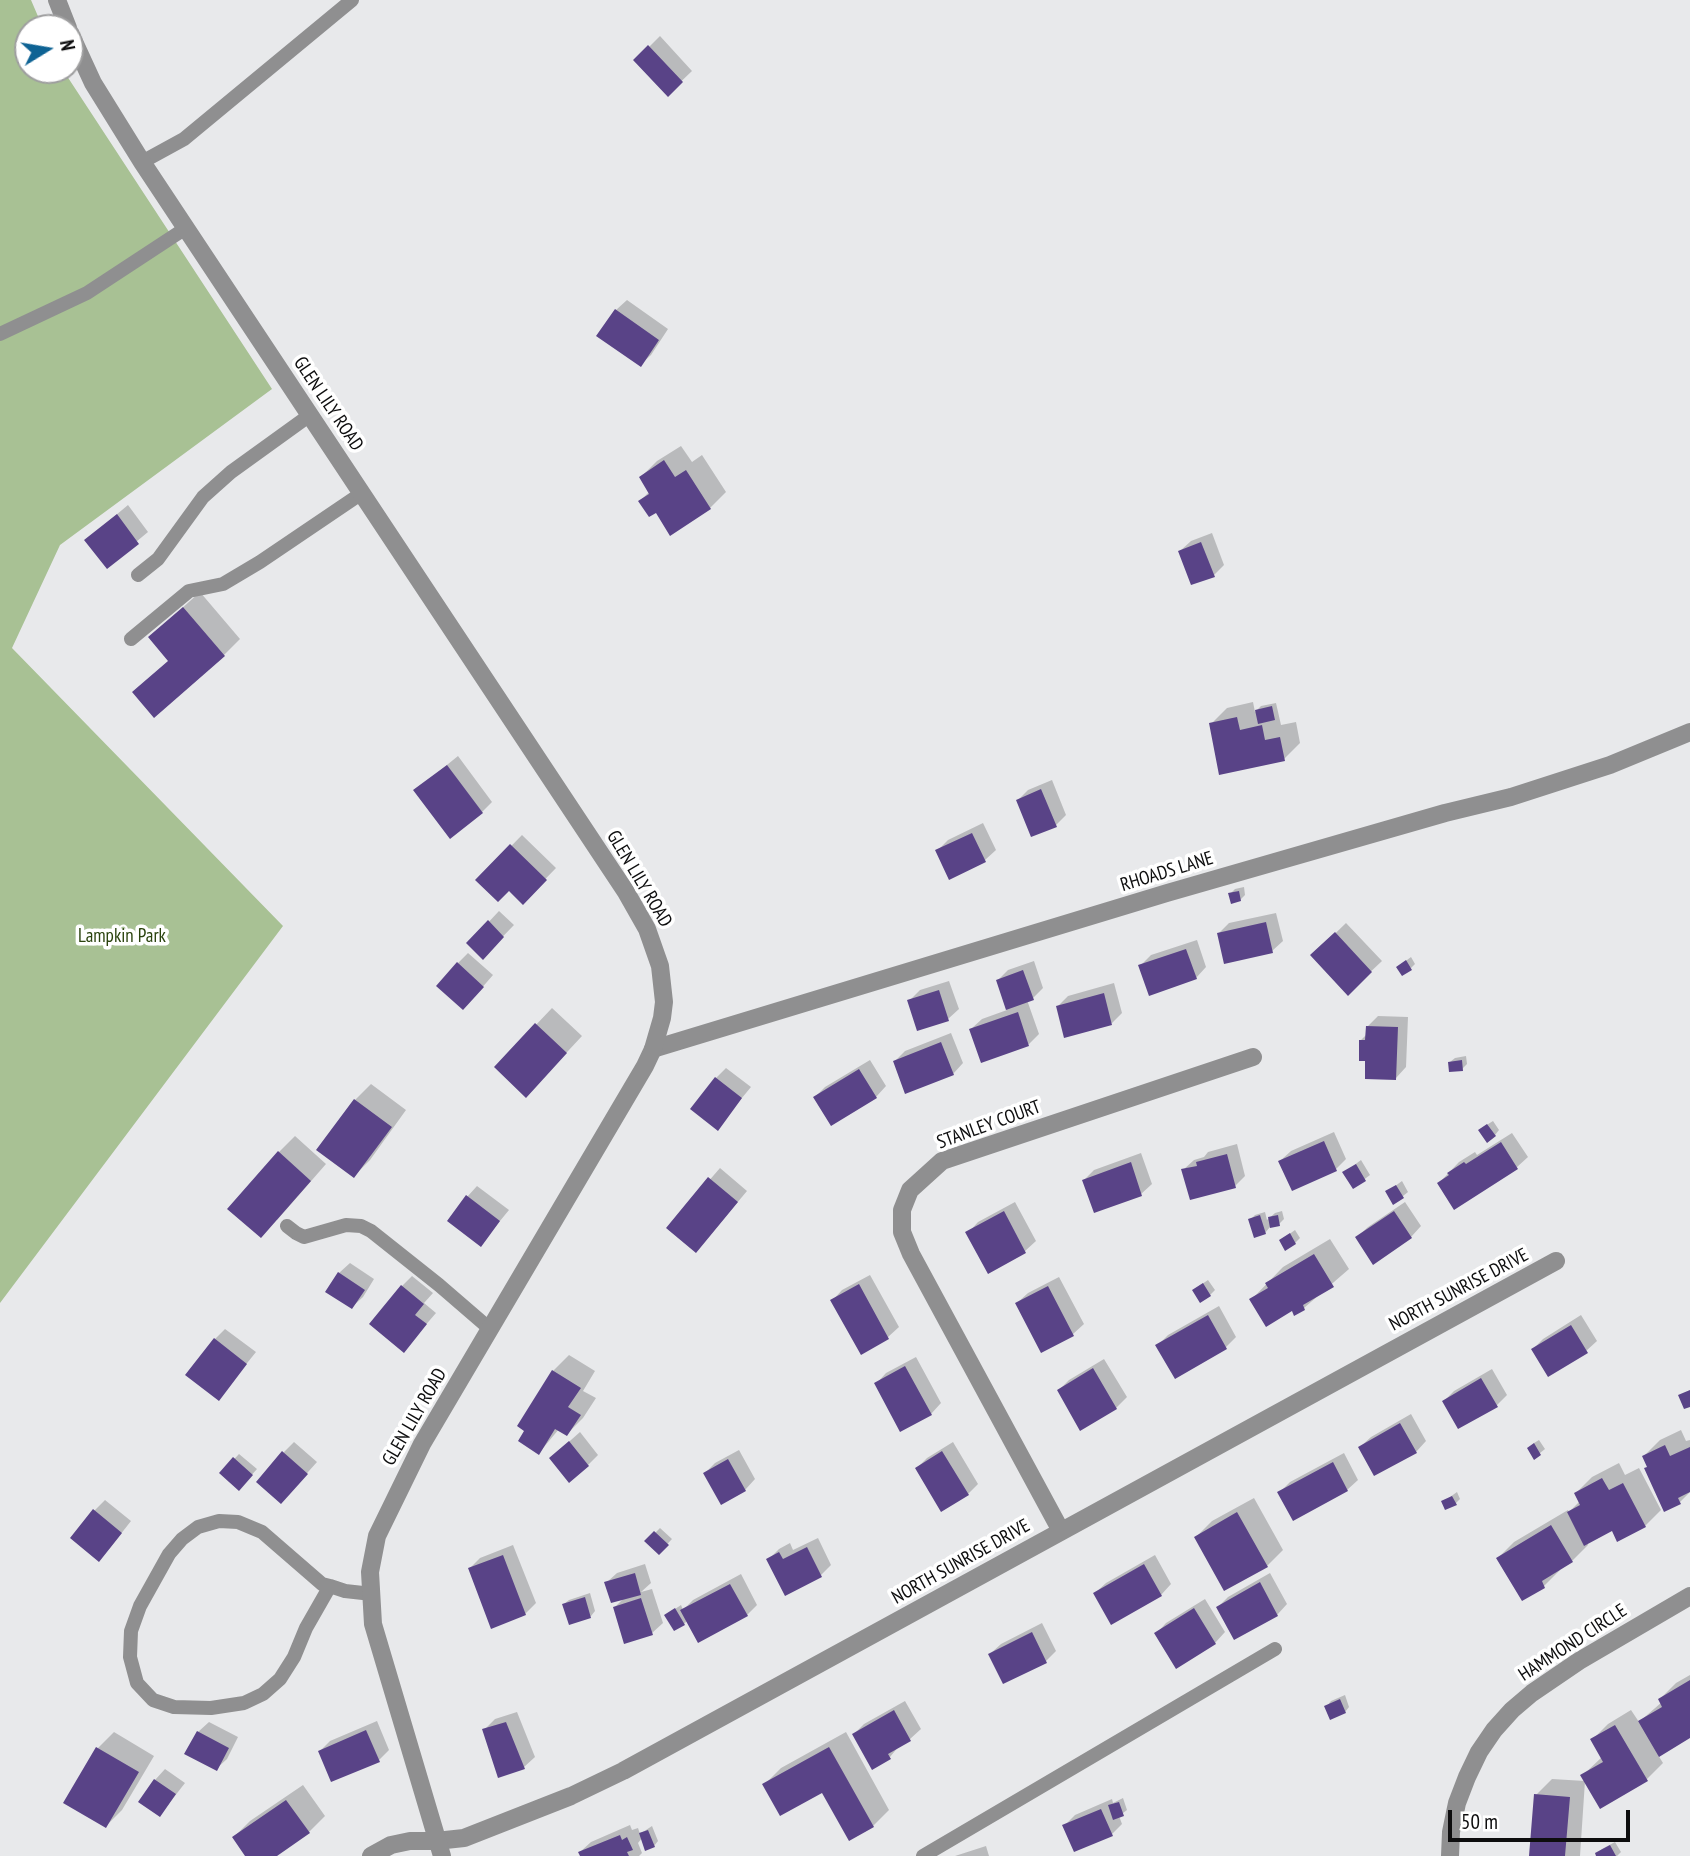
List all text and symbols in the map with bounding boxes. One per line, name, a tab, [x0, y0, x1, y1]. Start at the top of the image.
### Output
north arrow	[14, 14, 84, 84]
text: N	[55, 38, 80, 53]
street label: GLEN LILY ROAD	[288, 353, 368, 455]
street label: GLEN LILY ROAD	[601, 827, 677, 931]
street label: RHOADS LANE	[1118, 847, 1216, 897]
park label: Lampkin Park	[78, 926, 166, 948]
street label: STANLEY COURT	[934, 1096, 1044, 1154]
street label: NORTH SUNRISE DRIVE	[1386, 1244, 1532, 1336]
street label: GLEN LILY ROAD	[378, 1364, 452, 1470]
street label: NORTH SUNRISE DRIVE	[888, 1515, 1034, 1609]
street label: HAMMOND CIRCLE	[1515, 1600, 1631, 1686]
scale bar	[1452, 1797, 1634, 1841]
text: 50 m	[1461, 1808, 1498, 1835]

